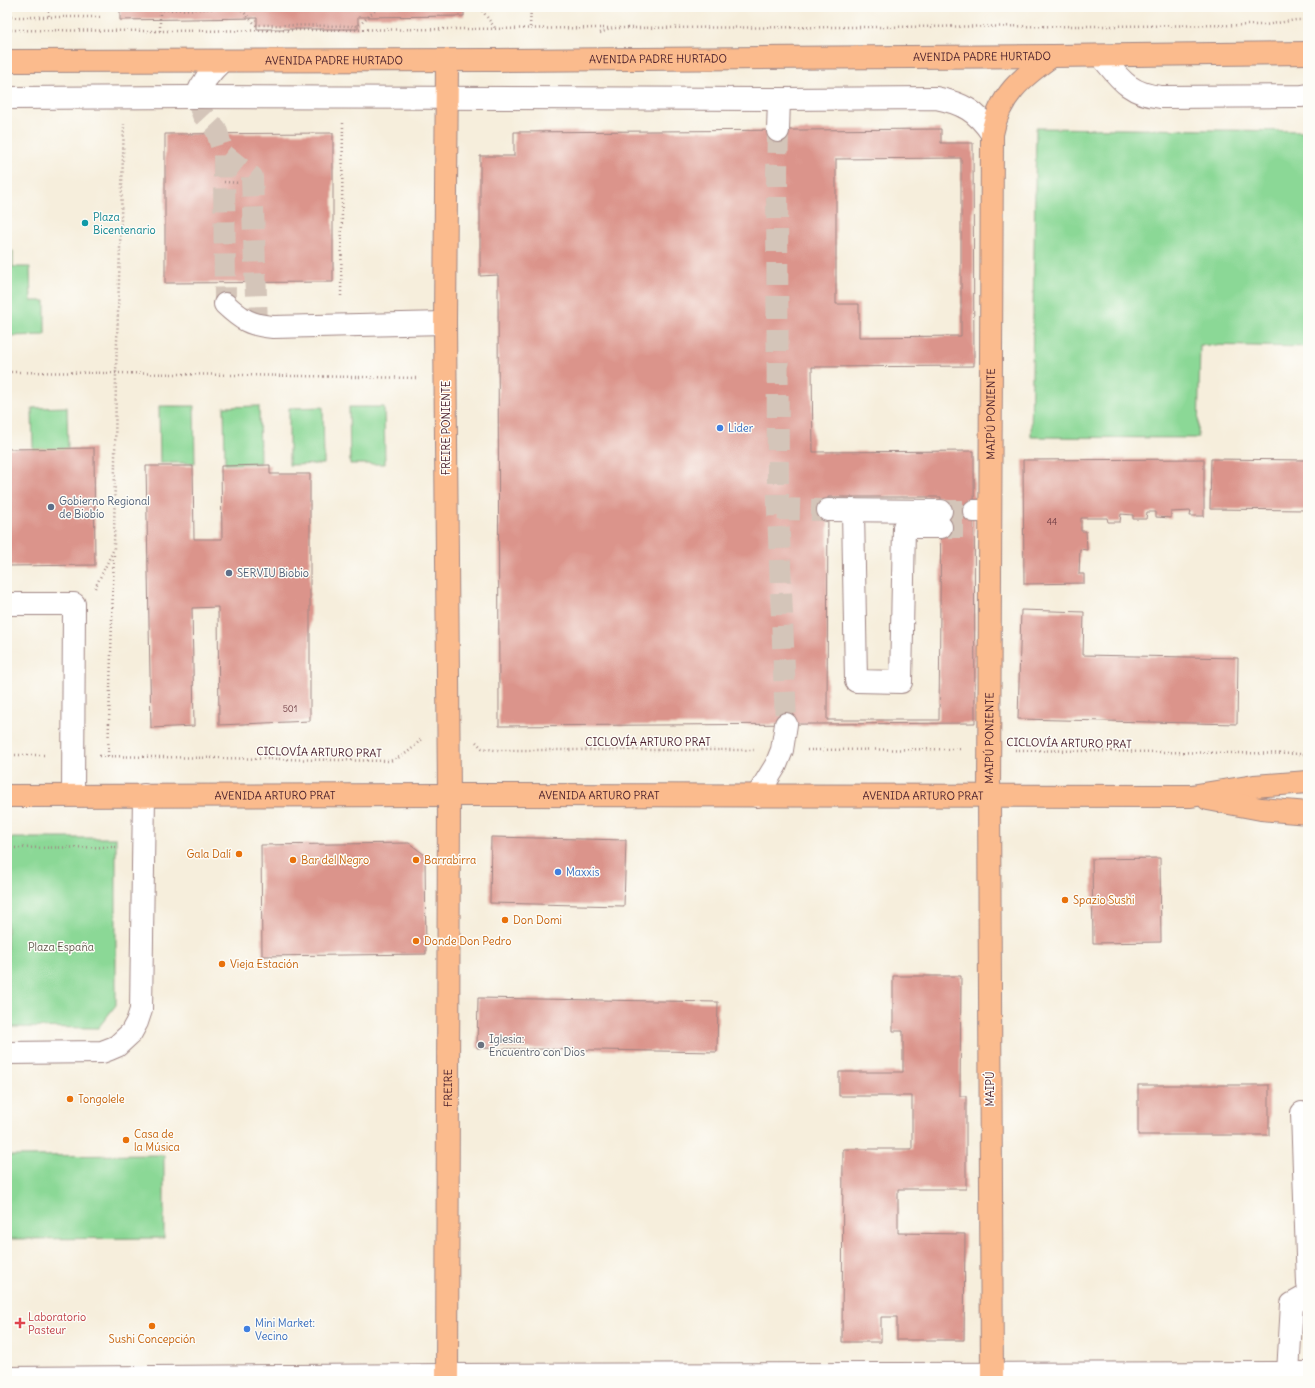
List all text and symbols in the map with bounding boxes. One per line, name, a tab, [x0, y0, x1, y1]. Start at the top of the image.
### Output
street label: AVENIDA PADRE HURTADO	[913, 49, 1051, 64]
street label: AVENIDA PADRE HURTADO	[589, 51, 727, 66]
street label: AVENIDA PADRE HURTADO	[265, 53, 403, 67]
place label: Plaza Bicentenario	[93, 210, 156, 237]
marker: Plaza Bicentenario	[80, 218, 90, 228]
street label: MAIPÚ PONIENTE	[983, 368, 998, 460]
street label: FREIRE PONIENTE	[439, 381, 453, 475]
place label: Lider	[728, 421, 754, 435]
marker: Lider	[715, 423, 725, 433]
place label: Gobierno Regional de Biobío	[59, 494, 150, 521]
marker: Gobierno Regional de Biobío	[46, 502, 56, 512]
house number: 44	[1047, 516, 1057, 527]
place label: SERVIU Biobio	[237, 566, 309, 580]
marker: SERVIU Biobio	[224, 568, 234, 578]
street label: MAIPÚ PONIENTE	[981, 692, 996, 784]
house number: 501	[283, 703, 297, 714]
street label: CICLOVÍA ARTURO PRAT	[585, 734, 711, 749]
street label: CICLOVÍA ARTURO PRAT	[1006, 734, 1132, 751]
street label: CICLOVÍA ARTURO PRAT	[256, 743, 382, 760]
street label: AVENIDA ARTURO PRAT	[214, 788, 336, 803]
street label: AVENIDA ARTURO PRAT	[538, 788, 660, 802]
street label: AVENIDA ARTURO PRAT	[862, 789, 984, 803]
place label: Gala Dalí	[186, 847, 232, 861]
marker: Gala Dalí	[234, 849, 244, 859]
place label: Bar del Negro	[301, 853, 369, 867]
place label: Barrabirra	[424, 853, 476, 867]
marker: Bar del Negro	[288, 855, 298, 865]
marker: Barrabirra	[411, 855, 421, 865]
place label: Maxxis	[566, 865, 599, 879]
marker: Maxxis	[553, 867, 563, 877]
place label: Spazio Sushi	[1073, 893, 1135, 907]
marker: Spazio Sushi	[1060, 895, 1070, 905]
place label: Don Domi	[513, 913, 562, 927]
marker: Don Domi	[500, 915, 510, 925]
place label: Donde Don Pedro	[424, 934, 511, 948]
marker: Donde Don Pedro	[411, 936, 421, 946]
park label: Plaza España	[28, 940, 94, 954]
place label: Vieja Estación	[230, 957, 299, 971]
marker: Vieja Estación	[217, 959, 227, 969]
place label: Iglesia: Encuentro con Dios	[489, 1032, 585, 1059]
marker: Iglesia: Encuentro con Dios	[476, 1040, 486, 1050]
street label: FREIRE	[441, 1069, 455, 1107]
street label: MAIPÚ	[982, 1072, 997, 1106]
place label: Tongolele	[78, 1092, 125, 1106]
marker: Tongolele	[65, 1094, 75, 1104]
place label: Casa de la Música	[134, 1127, 180, 1154]
marker: Casa de la Música	[121, 1135, 131, 1145]
place label: Laboratorio Pasteur	[28, 1310, 86, 1337]
place label: Mini Market: Vecino	[255, 1316, 315, 1343]
marker: Laboratorio Pasteur	[15, 1318, 25, 1328]
marker: Sushi Concepción	[147, 1321, 157, 1331]
marker: Mini Market: Vecino	[242, 1324, 252, 1334]
place label: Sushi Concepción	[109, 1332, 195, 1346]

